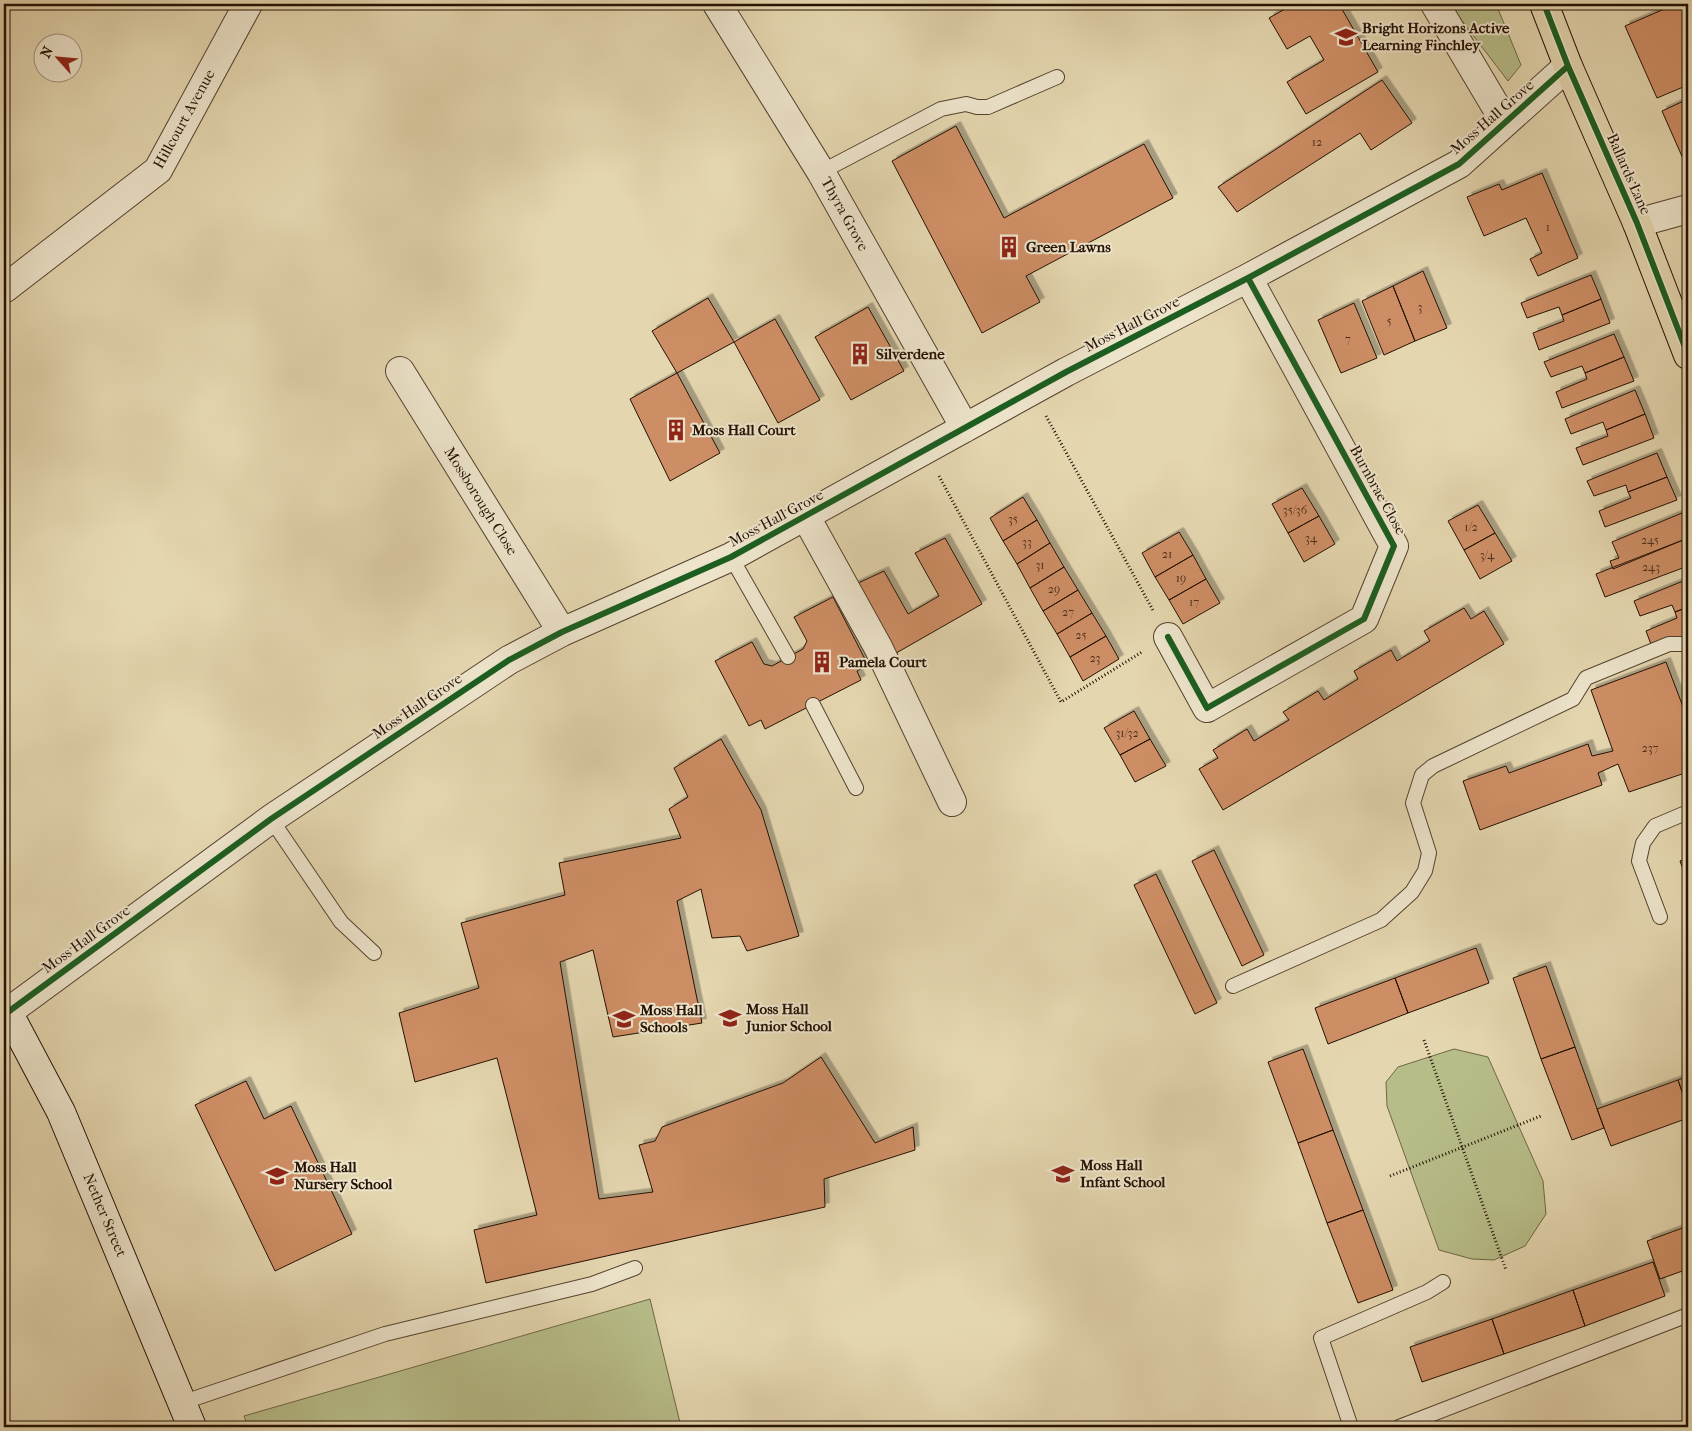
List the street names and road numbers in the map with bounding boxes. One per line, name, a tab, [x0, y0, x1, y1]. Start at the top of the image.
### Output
street label: Hillcourt Avenue	[149, 66, 219, 172]
street label: Moss Hall Grove	[1447, 76, 1538, 158]
street label: Ballards Lane	[1603, 131, 1655, 218]
street label: Thyra Grove	[817, 174, 873, 255]
street label: Moss Hall Grove	[1081, 292, 1183, 356]
street label: Burnbrae Close	[1346, 442, 1410, 538]
street label: Mossborough Close	[440, 444, 522, 559]
street label: Moss Hall Grove	[726, 485, 827, 551]
street label: Moss Hall Grove	[369, 669, 466, 743]
street label: Moss Hall Grove	[38, 901, 134, 977]
street label: Nether Street	[79, 1171, 131, 1260]

